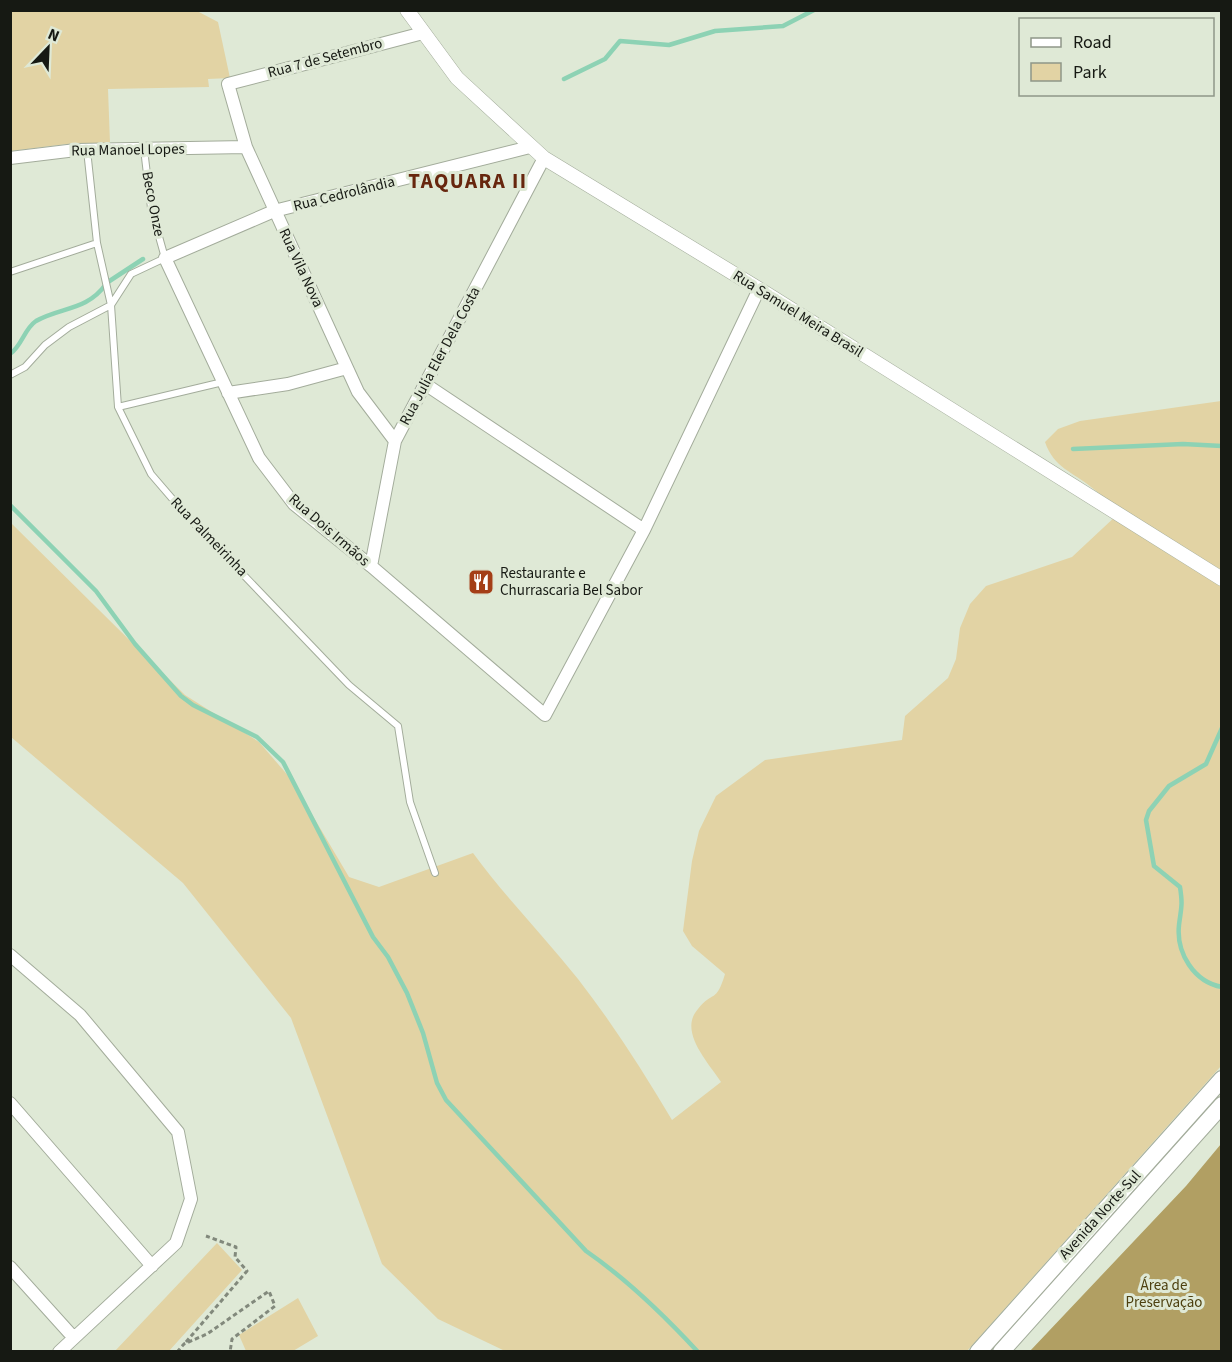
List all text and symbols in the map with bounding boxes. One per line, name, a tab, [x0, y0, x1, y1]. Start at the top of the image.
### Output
north arrow	[18, 18, 78, 78]
legend	[1019, 18, 1214, 96]
text: N	[44, 23, 63, 47]
text: Road	[1073, 30, 1112, 55]
street label: Rua 7 de Setembro	[265, 33, 385, 83]
text: Park	[1073, 60, 1107, 85]
street label: Rua Manoel Lopes	[71, 139, 185, 161]
district label: TAQUARA II	[408, 166, 528, 196]
street label: Beco Onze	[136, 170, 170, 238]
street label: Rua Cedrolândia	[291, 171, 397, 217]
street label: Rua Vila Nova	[273, 225, 329, 311]
street label: Rua Samuel Meira Brasil	[729, 265, 867, 363]
street label: Rua Julia Eler Dela Costa	[395, 283, 485, 429]
street label: Rua Dois Irmãos	[284, 489, 374, 571]
street label: Rua Palmeirinha	[166, 493, 252, 581]
place label: Restaurante e Churrascaria Bel Sabor	[500, 563, 644, 601]
restaurant icon: Restaurante e Churrascaria Bel Sabor	[466, 567, 496, 597]
street label: Avenida Norte-Sul	[1054, 1166, 1146, 1264]
park label: Área de Preservação	[1126, 1275, 1202, 1313]

